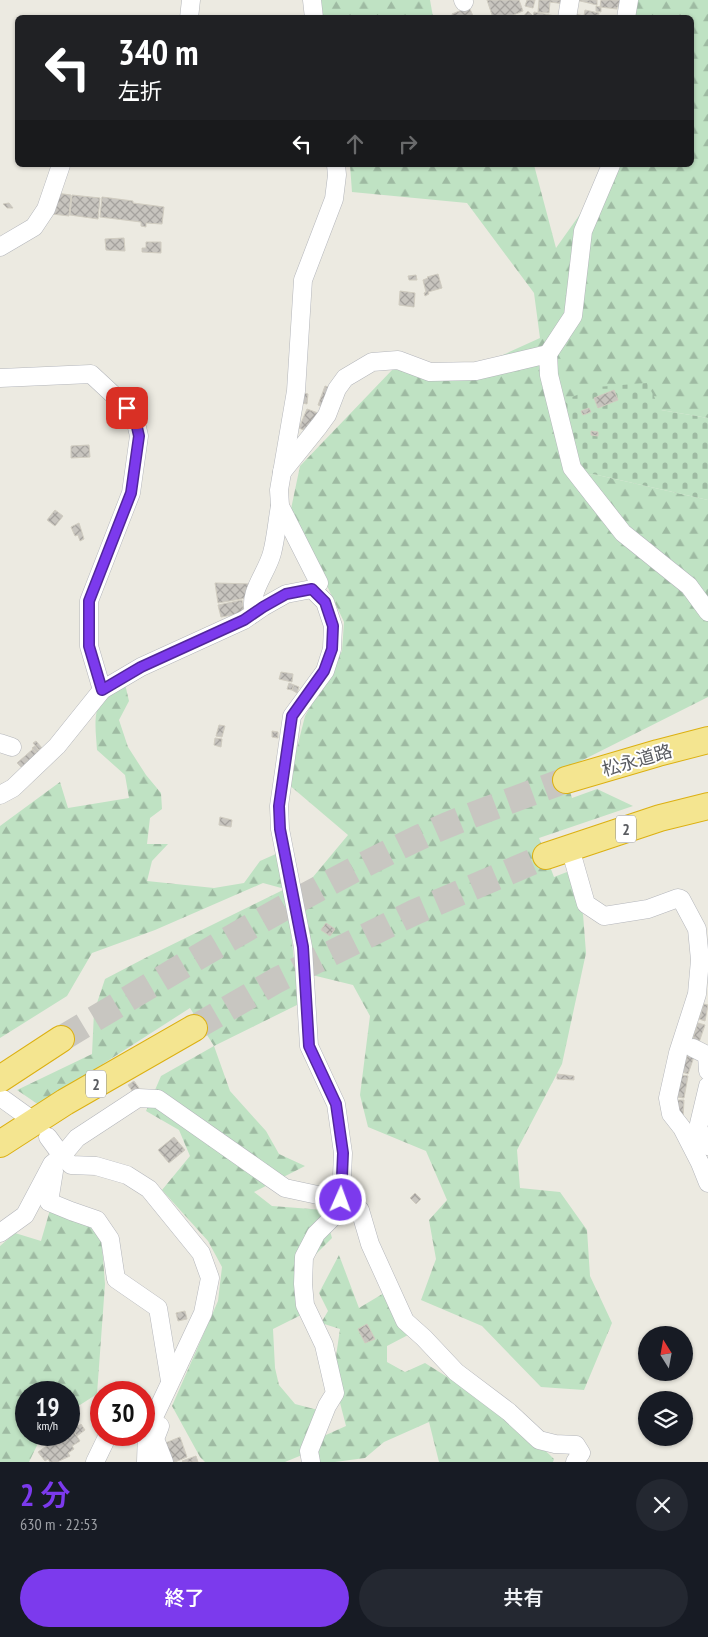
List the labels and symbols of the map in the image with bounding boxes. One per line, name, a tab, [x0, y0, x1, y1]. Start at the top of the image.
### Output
pin	[106, 387, 148, 429]
street label: 松永道路	[599, 739, 675, 781]
road number: 2	[616, 816, 636, 842]
road number: 2	[86, 1070, 106, 1098]
position arrow	[314, 1173, 366, 1225]
north arrow	[638, 1326, 692, 1381]
speed limit sign: 30	[90, 1381, 155, 1446]

